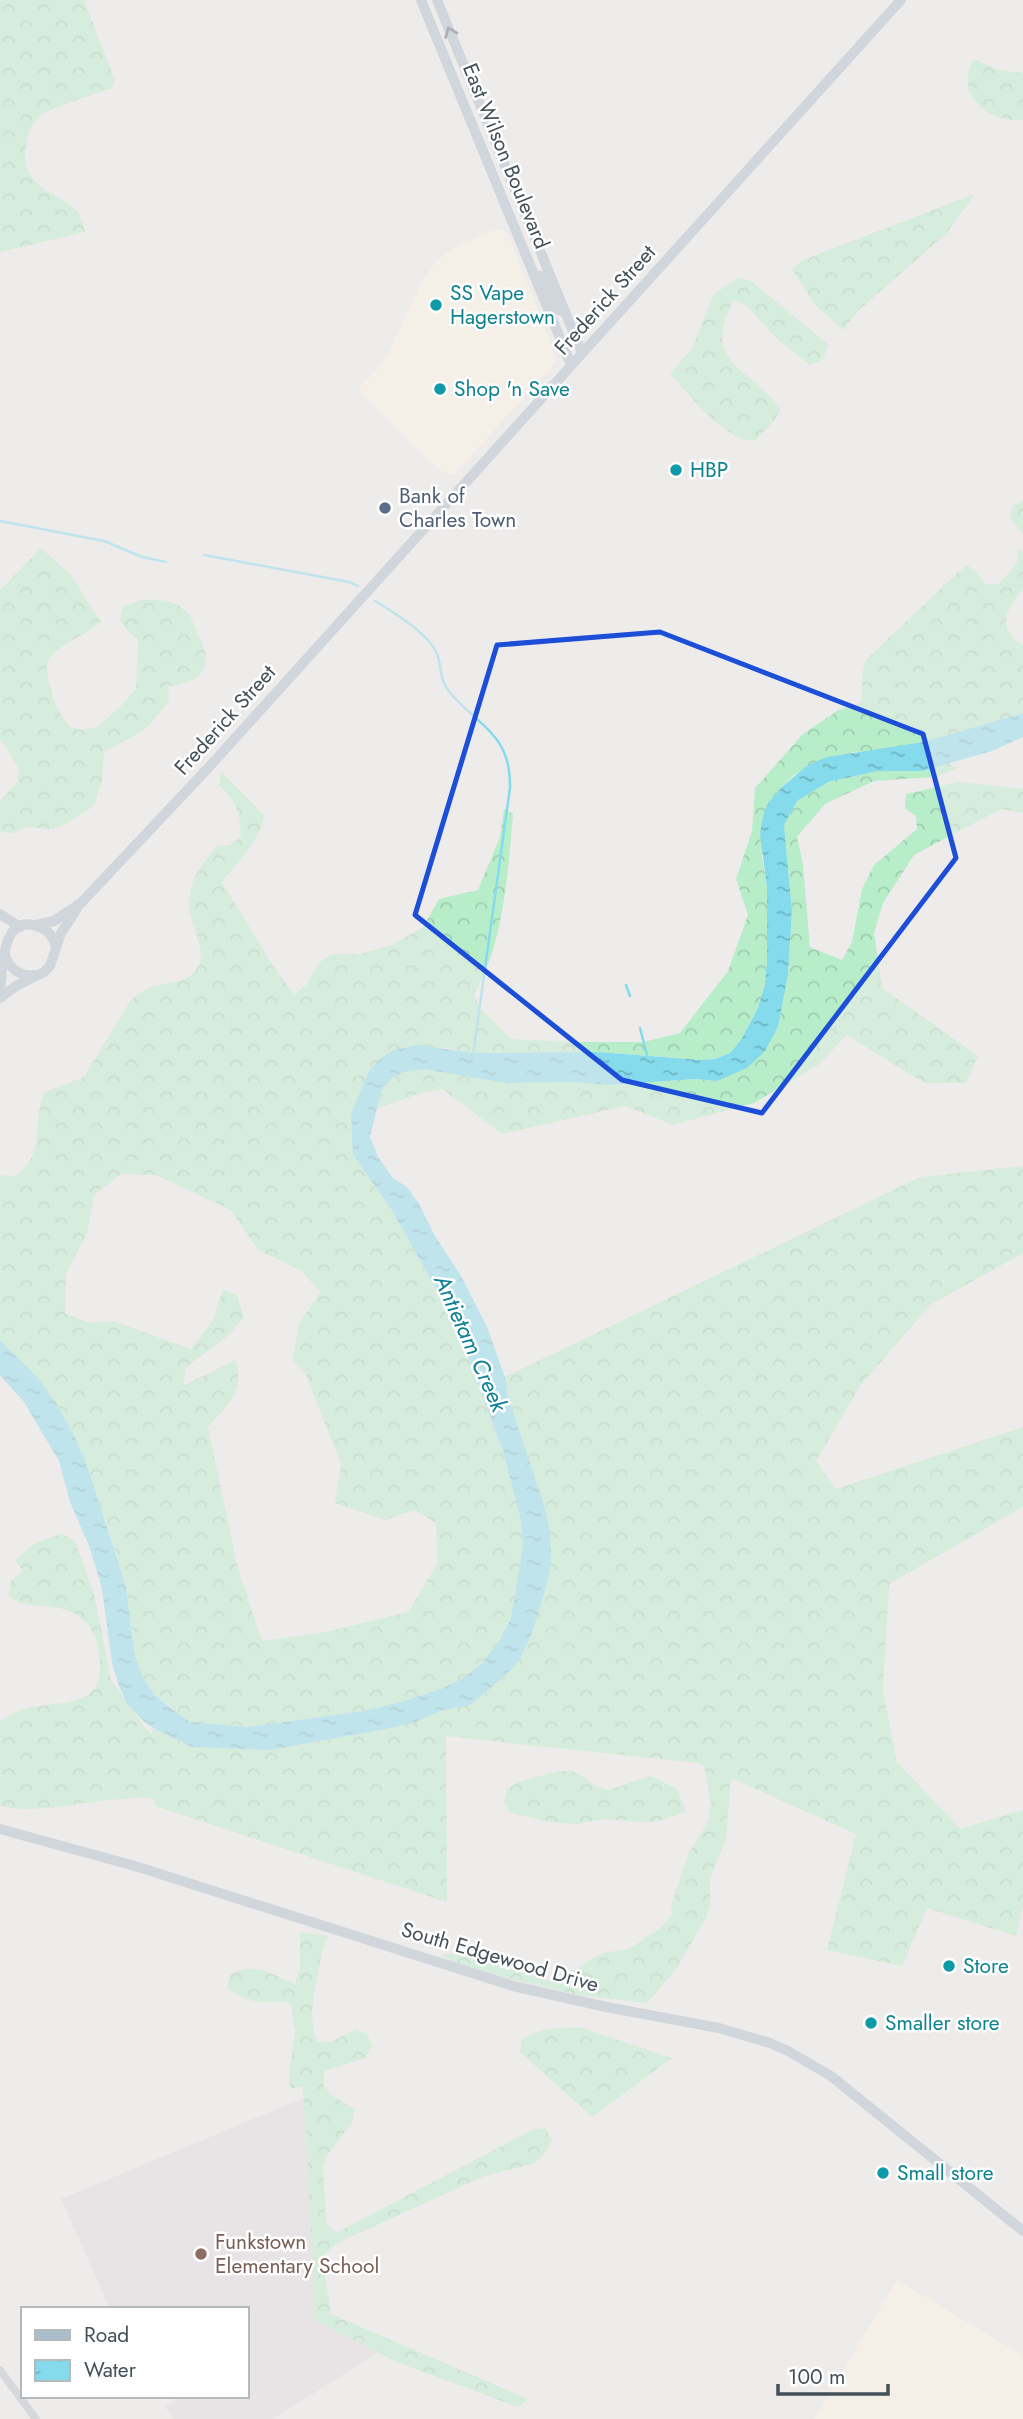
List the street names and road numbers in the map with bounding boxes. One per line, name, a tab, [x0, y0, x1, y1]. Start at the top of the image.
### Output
street label: East Wilson Boulevard	[455, 59, 557, 253]
street label: Frederick Street	[547, 238, 663, 362]
street label: Frederick Street	[167, 658, 283, 782]
street label: South Edgewood Drive	[398, 1914, 602, 2000]

